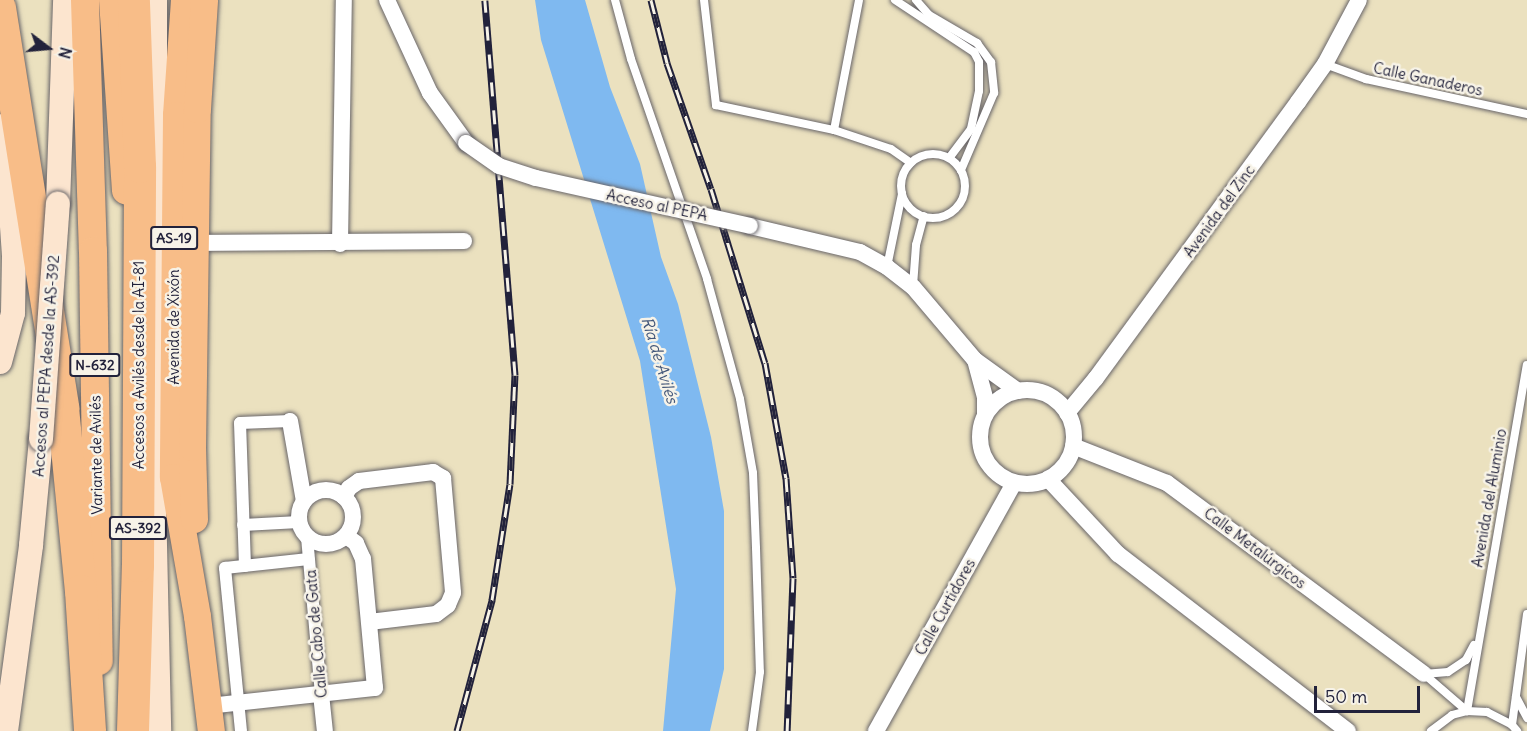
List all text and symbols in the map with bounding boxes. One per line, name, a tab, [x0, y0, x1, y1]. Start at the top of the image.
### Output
north arrow	[18, 18, 78, 78]
text: N	[54, 45, 76, 61]
street label: Calle Ganaderos	[1372, 59, 1484, 99]
street label: Avenida del Zinc	[1179, 161, 1259, 261]
street label: Acceso al PEPA	[605, 185, 709, 225]
road number: AS-19	[150, 227, 198, 249]
street label: Accesos al PEPA desde la AS-392	[29, 254, 63, 478]
street label: Accesos a Avilés desde la AI-81	[130, 261, 148, 469]
street label: Avenida de Xixón	[165, 269, 183, 385]
water label: Ría de Avilés	[638, 314, 682, 406]
road number: N-632	[68, 354, 122, 376]
street label: Variante de Avilés	[86, 395, 106, 515]
street label: Avenida del Aluminio	[1468, 427, 1510, 569]
street label: Calle Metalúrgicos	[1200, 504, 1310, 592]
road number: AS-392	[108, 517, 168, 539]
street label: Calle Curtidores	[911, 556, 979, 658]
street label: Calle Cabo de Gata	[301, 569, 331, 699]
scale bar	[1317, 674, 1424, 712]
text: 50 m	[1325, 685, 1367, 708]

